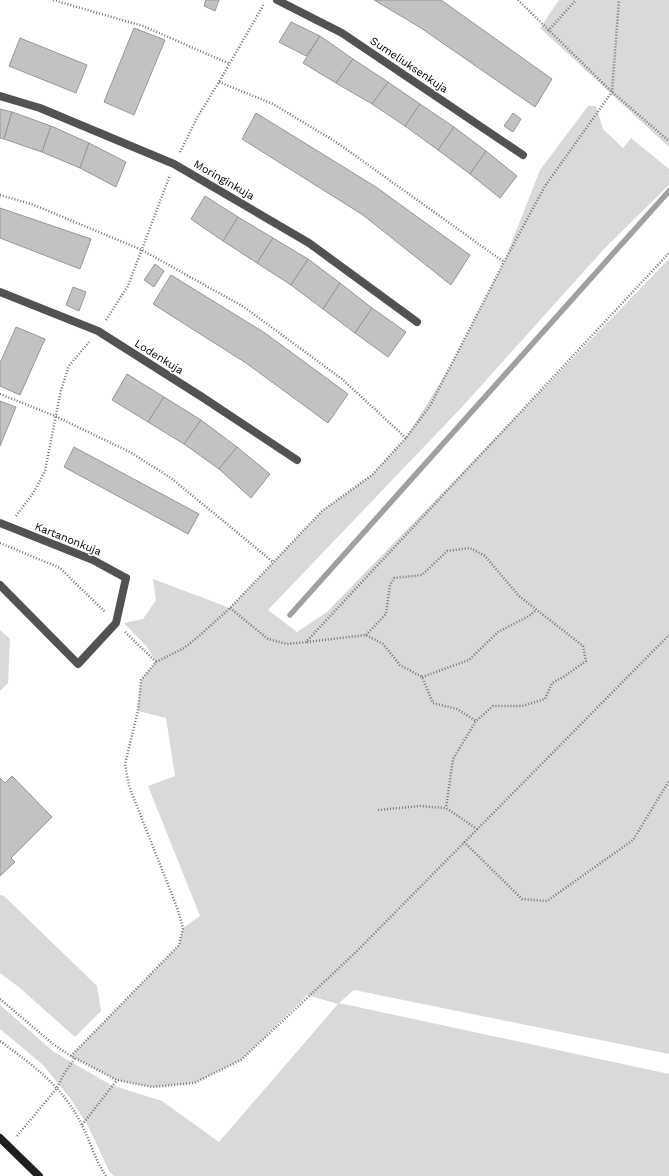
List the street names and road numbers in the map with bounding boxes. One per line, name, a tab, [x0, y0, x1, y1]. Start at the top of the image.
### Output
street label: Sumeliuksenkuja	[368, 34, 450, 96]
street label: Moringinkuja	[191, 157, 257, 203]
street label: Lodenkuja	[132, 337, 186, 377]
street label: Kartanonkuja	[33, 520, 103, 558]

